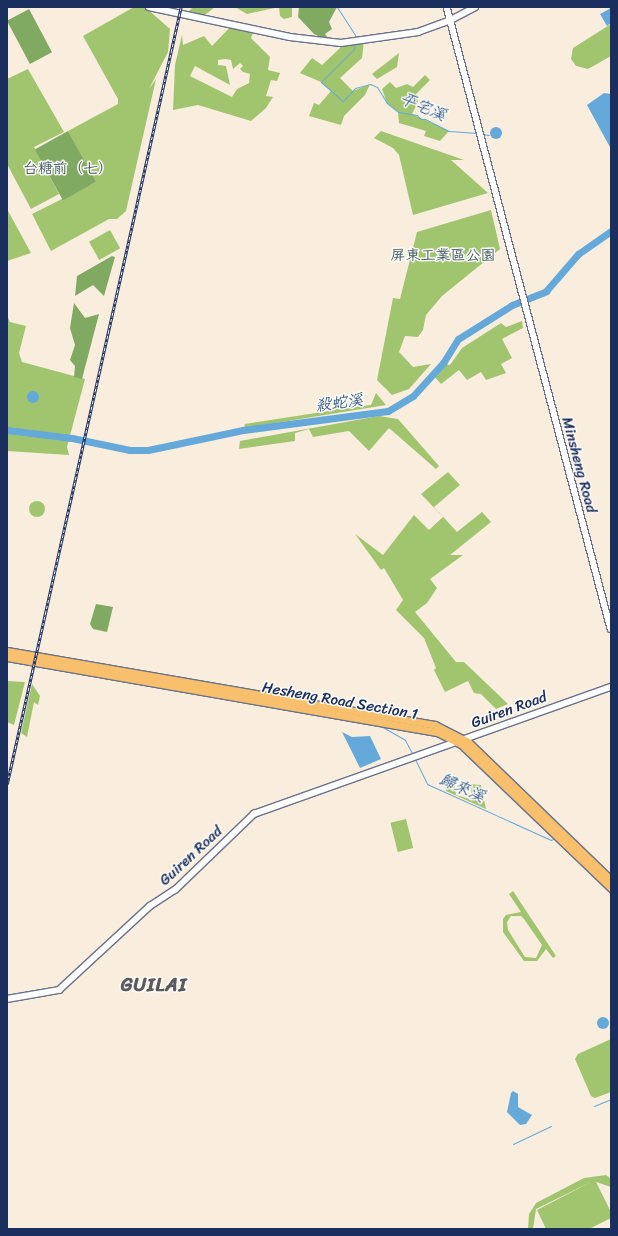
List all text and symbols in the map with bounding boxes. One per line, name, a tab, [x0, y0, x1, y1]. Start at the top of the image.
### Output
water label: 平宅溪	[397, 89, 449, 125]
park label: 台糖前（七）	[23, 160, 113, 178]
park label: 屏東工業區公園	[391, 247, 495, 265]
water label: 殺蛇溪	[314, 390, 364, 416]
street label: Minsheng Road	[558, 415, 600, 515]
street label: Hesheng Road Section 1	[261, 678, 419, 724]
street label: Guiren Road	[469, 688, 549, 732]
water label: 歸來溪	[436, 769, 488, 807]
street label: Guiren Road	[156, 822, 226, 890]
district label: GUILAI	[122, 974, 186, 996]

